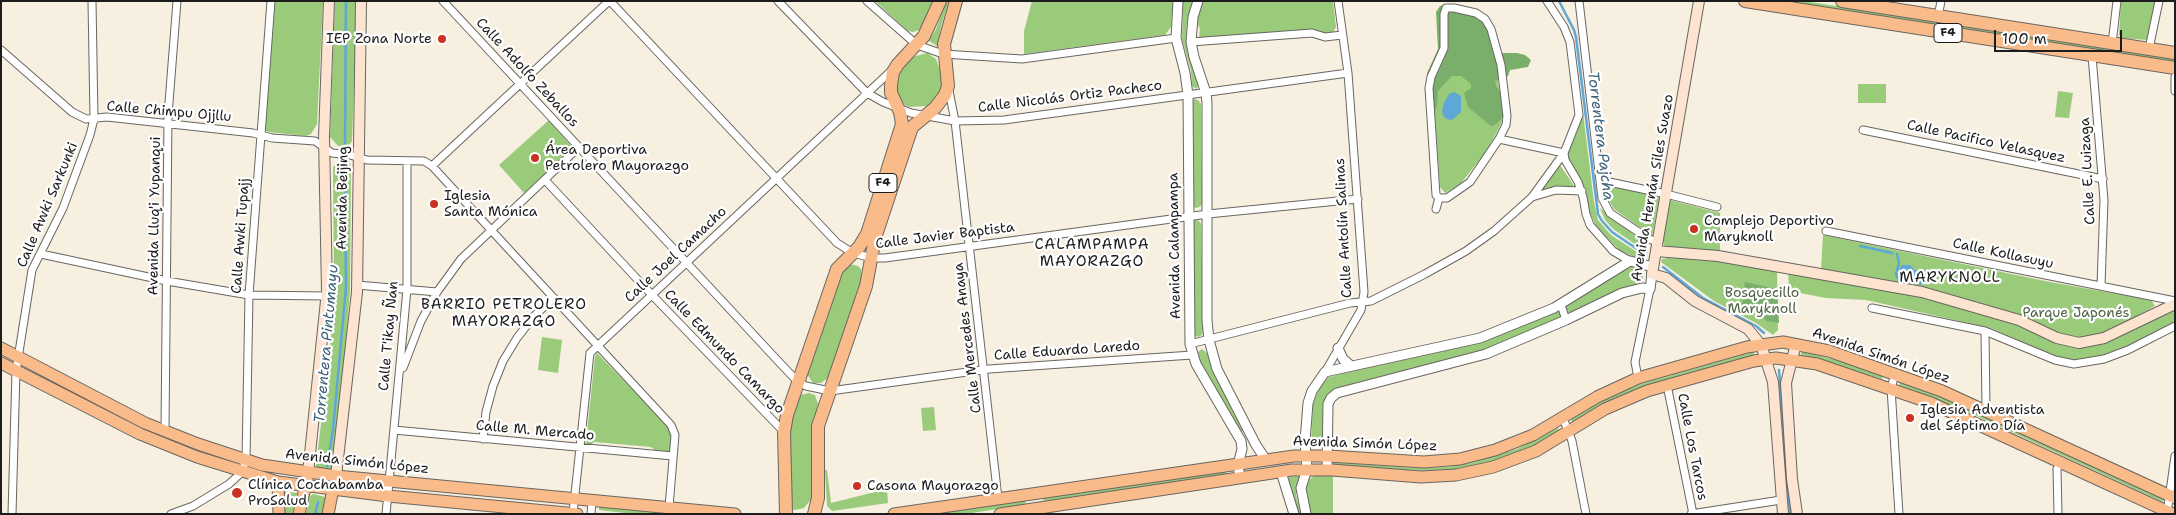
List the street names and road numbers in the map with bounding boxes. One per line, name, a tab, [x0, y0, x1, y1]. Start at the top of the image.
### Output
street label: Calle Adolfo Zeballos	[472, 15, 582, 131]
road number: F4	[1934, 23, 1962, 42]
street label: Calle Nicolás Ortiz Pacheco	[977, 77, 1163, 117]
street label: Avenida Hernán Siles Suazo	[1628, 93, 1678, 283]
street label: Calle Chimpu Ojjllu	[106, 98, 232, 126]
street label: Calle Pacifico Velasquez	[1905, 117, 2067, 167]
street label: Calle E. Luizaga	[2077, 117, 2099, 225]
street label: Avenida Lluq'i Yupanqui	[145, 136, 165, 296]
street label: Calle Awki Sarkunki	[14, 140, 82, 270]
street label: Avenida Beijing	[334, 146, 352, 250]
street label: Calle Antolín Salinas	[1332, 158, 1356, 298]
street label: Avenida Calampampa	[1165, 172, 1185, 320]
road number: F4	[869, 174, 897, 192]
street label: Calle Awki Tupajj	[229, 178, 253, 294]
street label: Calle Joel Camacho	[622, 203, 730, 307]
street label: Calle Javier Baptista	[875, 219, 1015, 253]
street label: Calle Kollasuyu	[1951, 235, 2055, 273]
street label: Calle Mercedes Anaya	[950, 262, 986, 414]
street label: Calle T'ikay Ñan	[376, 280, 402, 392]
street label: Calle Edmundo Camargo	[660, 286, 788, 418]
street label: Avenida Simón López	[1810, 325, 1952, 387]
street label: Calle Eduardo Laredo	[993, 338, 1141, 364]
street label: Calle Los Tarcos	[1673, 392, 1711, 502]
street label: Calle M. Mercado	[475, 417, 595, 445]
street label: Avenida Simón López	[1292, 433, 1438, 455]
street label: Avenida Simón López	[284, 446, 430, 478]

